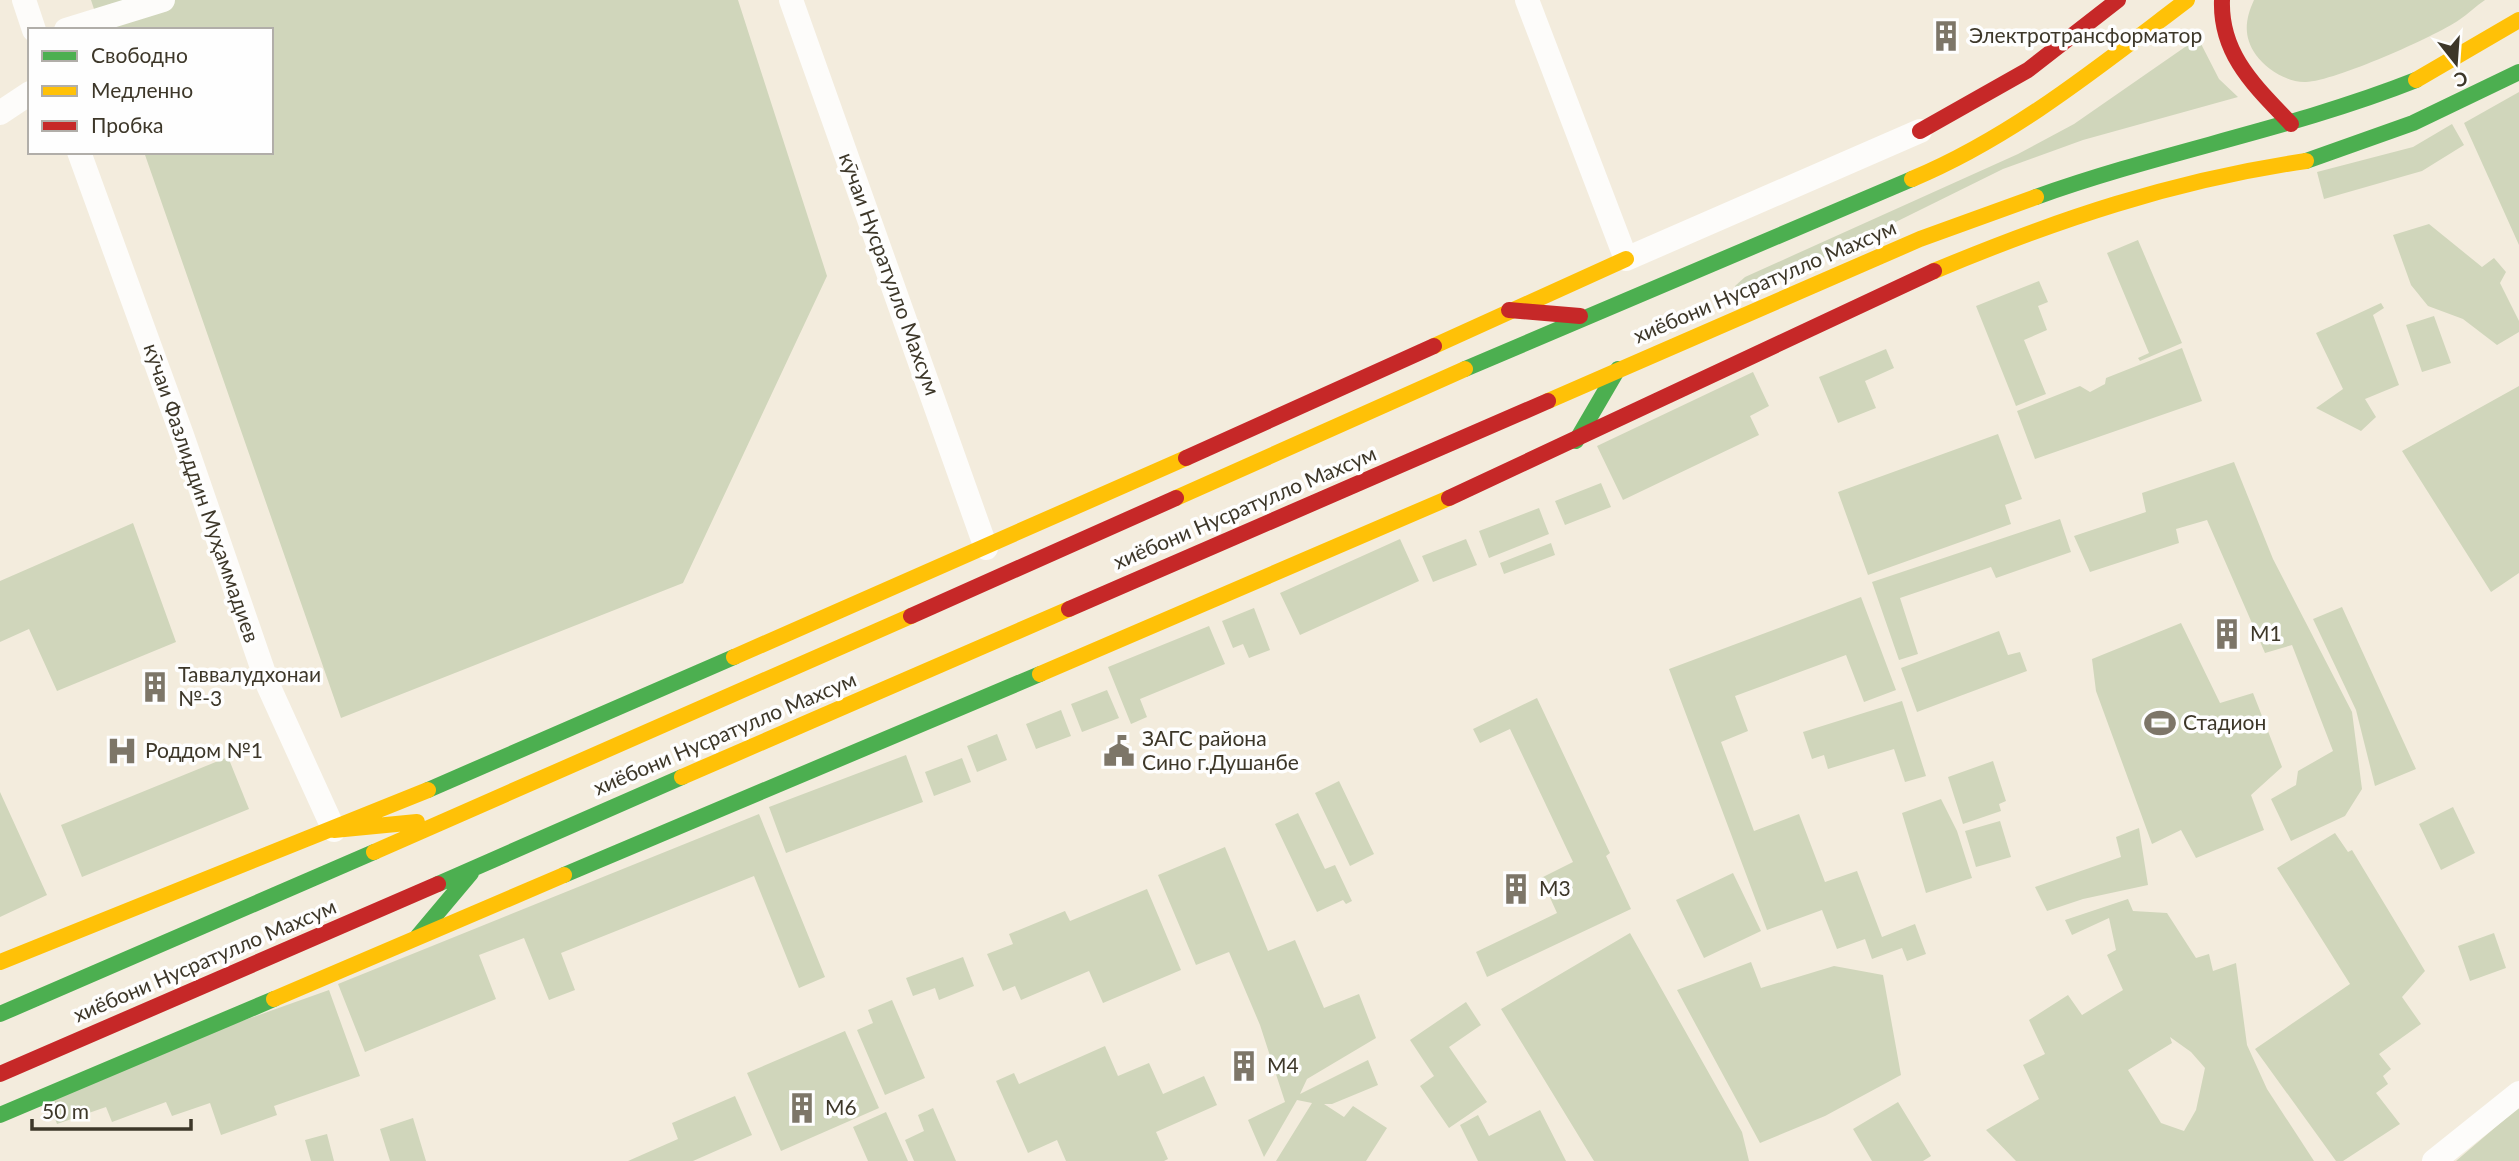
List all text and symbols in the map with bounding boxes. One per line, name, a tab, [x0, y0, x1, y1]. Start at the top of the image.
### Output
building icon: Электротрансформатор	[1929, 19, 1963, 53]
place label: Электротрансформатор	[1969, 22, 2202, 47]
legend	[28, 28, 273, 154]
north arrow	[2421, 28, 2491, 98]
text: Свободно	[91, 42, 188, 67]
text: С	[2451, 67, 2470, 93]
text: Медленно	[91, 77, 193, 102]
text: Пробка	[91, 112, 164, 137]
street label: кӯчаи Нусратулло Махсум	[835, 149, 946, 398]
street label: хиёбони Нусратулло Махсум	[1629, 214, 1900, 347]
street label: кӯчаи Фазлиддин Муҳаммадиев	[139, 340, 265, 645]
street label: хиёбони Нусратулло Махсум	[1109, 440, 1380, 573]
building icon: М1	[2210, 617, 2244, 651]
place label: М1	[2250, 620, 2282, 645]
place label: Таввалудхонаи №-3	[178, 661, 321, 710]
street label: хиёбони Нусратулло Махсум	[589, 666, 860, 799]
building icon: Таввалудхонаи №-3	[138, 670, 172, 704]
sports icon: Стадион	[2143, 706, 2177, 740]
place label: Стадион	[2183, 709, 2266, 734]
place label: ЗАГС района Сино г.Душанбе	[1142, 725, 1299, 774]
hospital icon: Роддом №1	[105, 734, 139, 768]
public building icon: ЗАГС района Сино г.Душанбе	[1102, 734, 1136, 768]
place label: Роддом №1	[145, 737, 263, 762]
building icon: M3	[1499, 872, 1533, 906]
place label: M3	[1539, 875, 1571, 900]
street label: хиёбони Нусратулло Махсум	[69, 893, 340, 1026]
building icon: М4	[1227, 1049, 1261, 1083]
place label: М4	[1267, 1052, 1299, 1077]
scale bar	[32, 1088, 191, 1132]
building icon: М6	[785, 1091, 819, 1125]
place label: М6	[825, 1094, 857, 1119]
text: 50 m	[42, 1098, 89, 1123]

